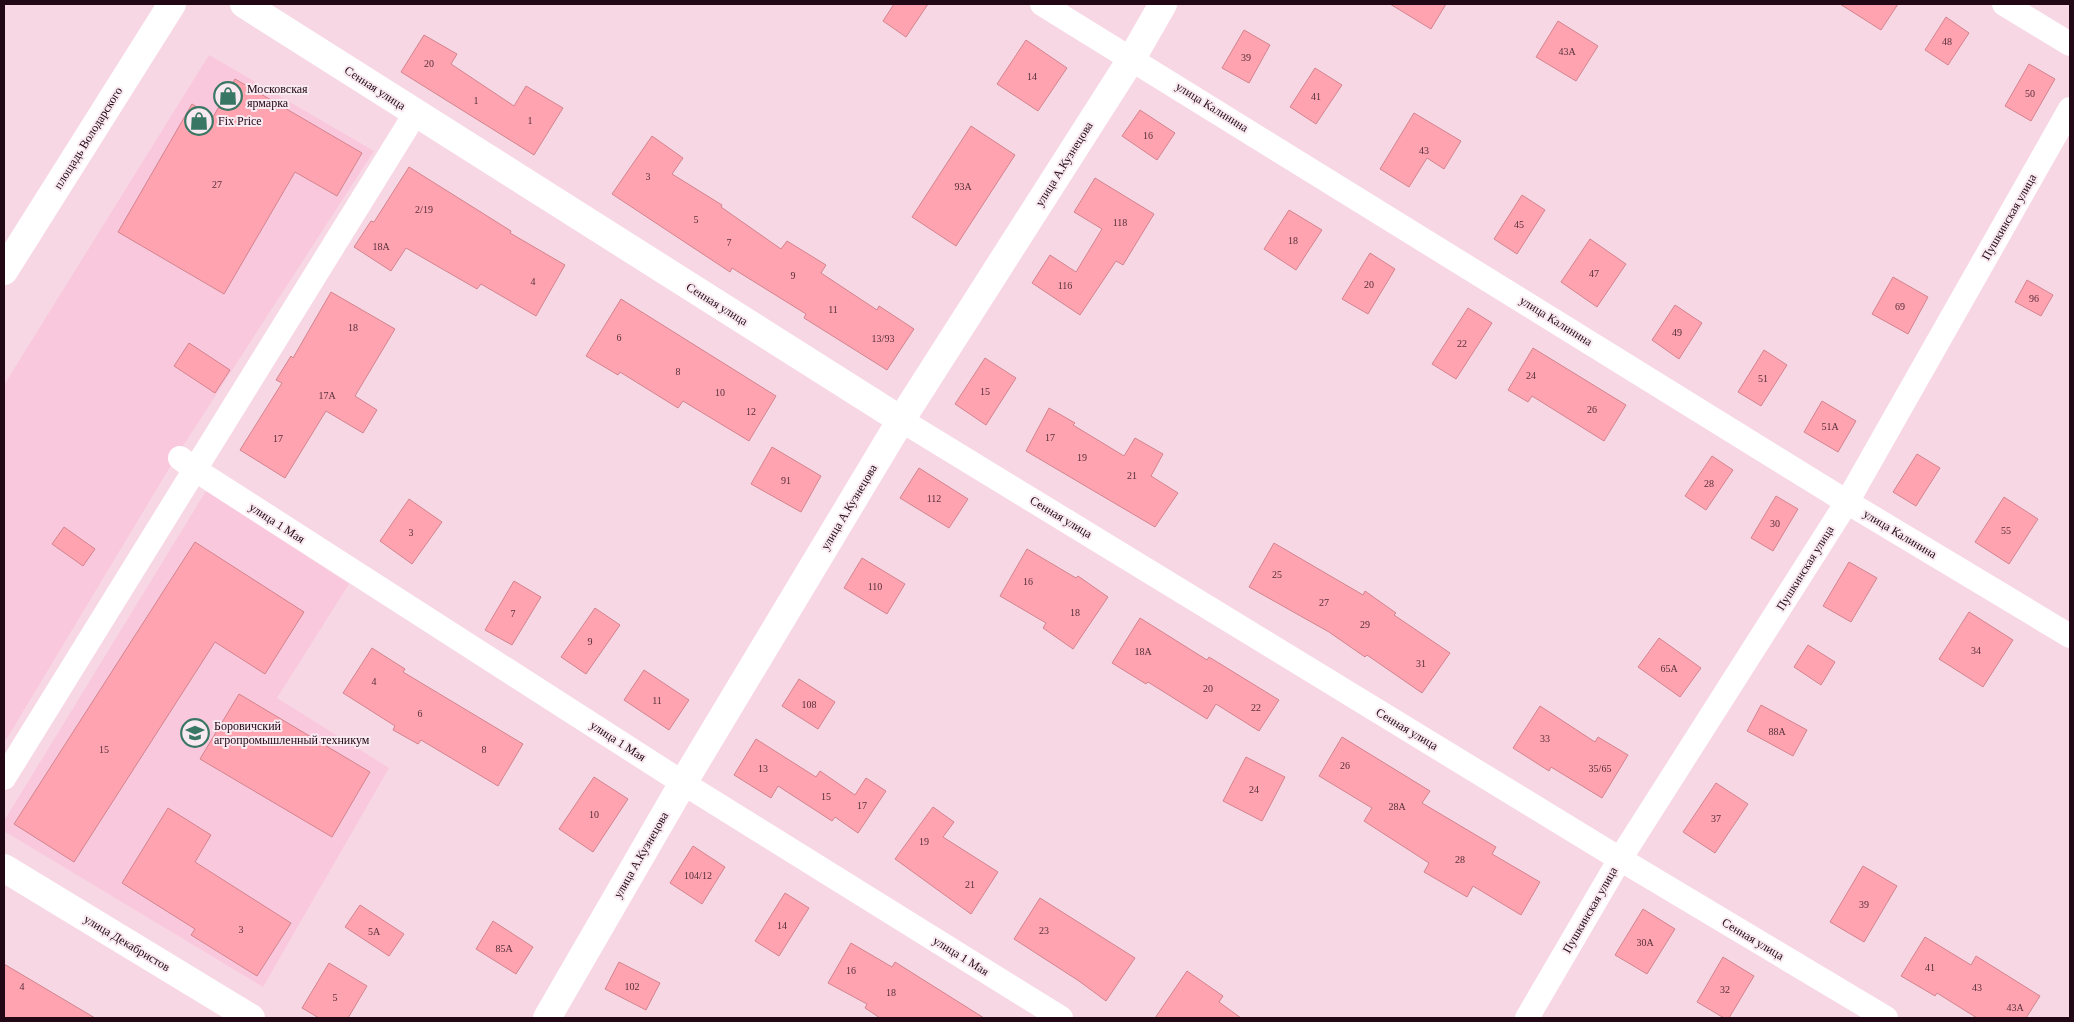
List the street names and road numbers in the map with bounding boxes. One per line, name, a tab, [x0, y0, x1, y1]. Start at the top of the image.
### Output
street label: Сенная улица	[342, 63, 409, 113]
street label: улица Калинина	[1173, 79, 1251, 135]
street label: площадь Володарского	[51, 84, 125, 192]
street label: улица А.Кузнецова	[1032, 119, 1096, 209]
street label: Пушкинская улица	[1979, 171, 2040, 263]
street label: Сенная улица	[684, 280, 751, 329]
street label: улица Калинина	[1517, 293, 1595, 349]
street label: улица А.Кузнецова	[818, 461, 880, 552]
street label: Сенная улица	[1027, 493, 1095, 541]
street label: улица 1 Мая	[247, 500, 308, 546]
street label: улица Калинина	[1861, 507, 1940, 562]
street label: Пушкинская улица	[1773, 523, 1837, 613]
street label: Сенная улица	[1373, 705, 1441, 753]
street label: улица 1 Мая	[588, 718, 649, 764]
street label: улица А.Кузнецова	[611, 809, 672, 901]
street label: Пушкинская улица	[1560, 864, 1621, 956]
street label: улица Декабристов	[81, 912, 173, 974]
street label: Сенная улица	[1719, 915, 1787, 963]
street label: улица 1 Мая	[931, 933, 992, 979]

